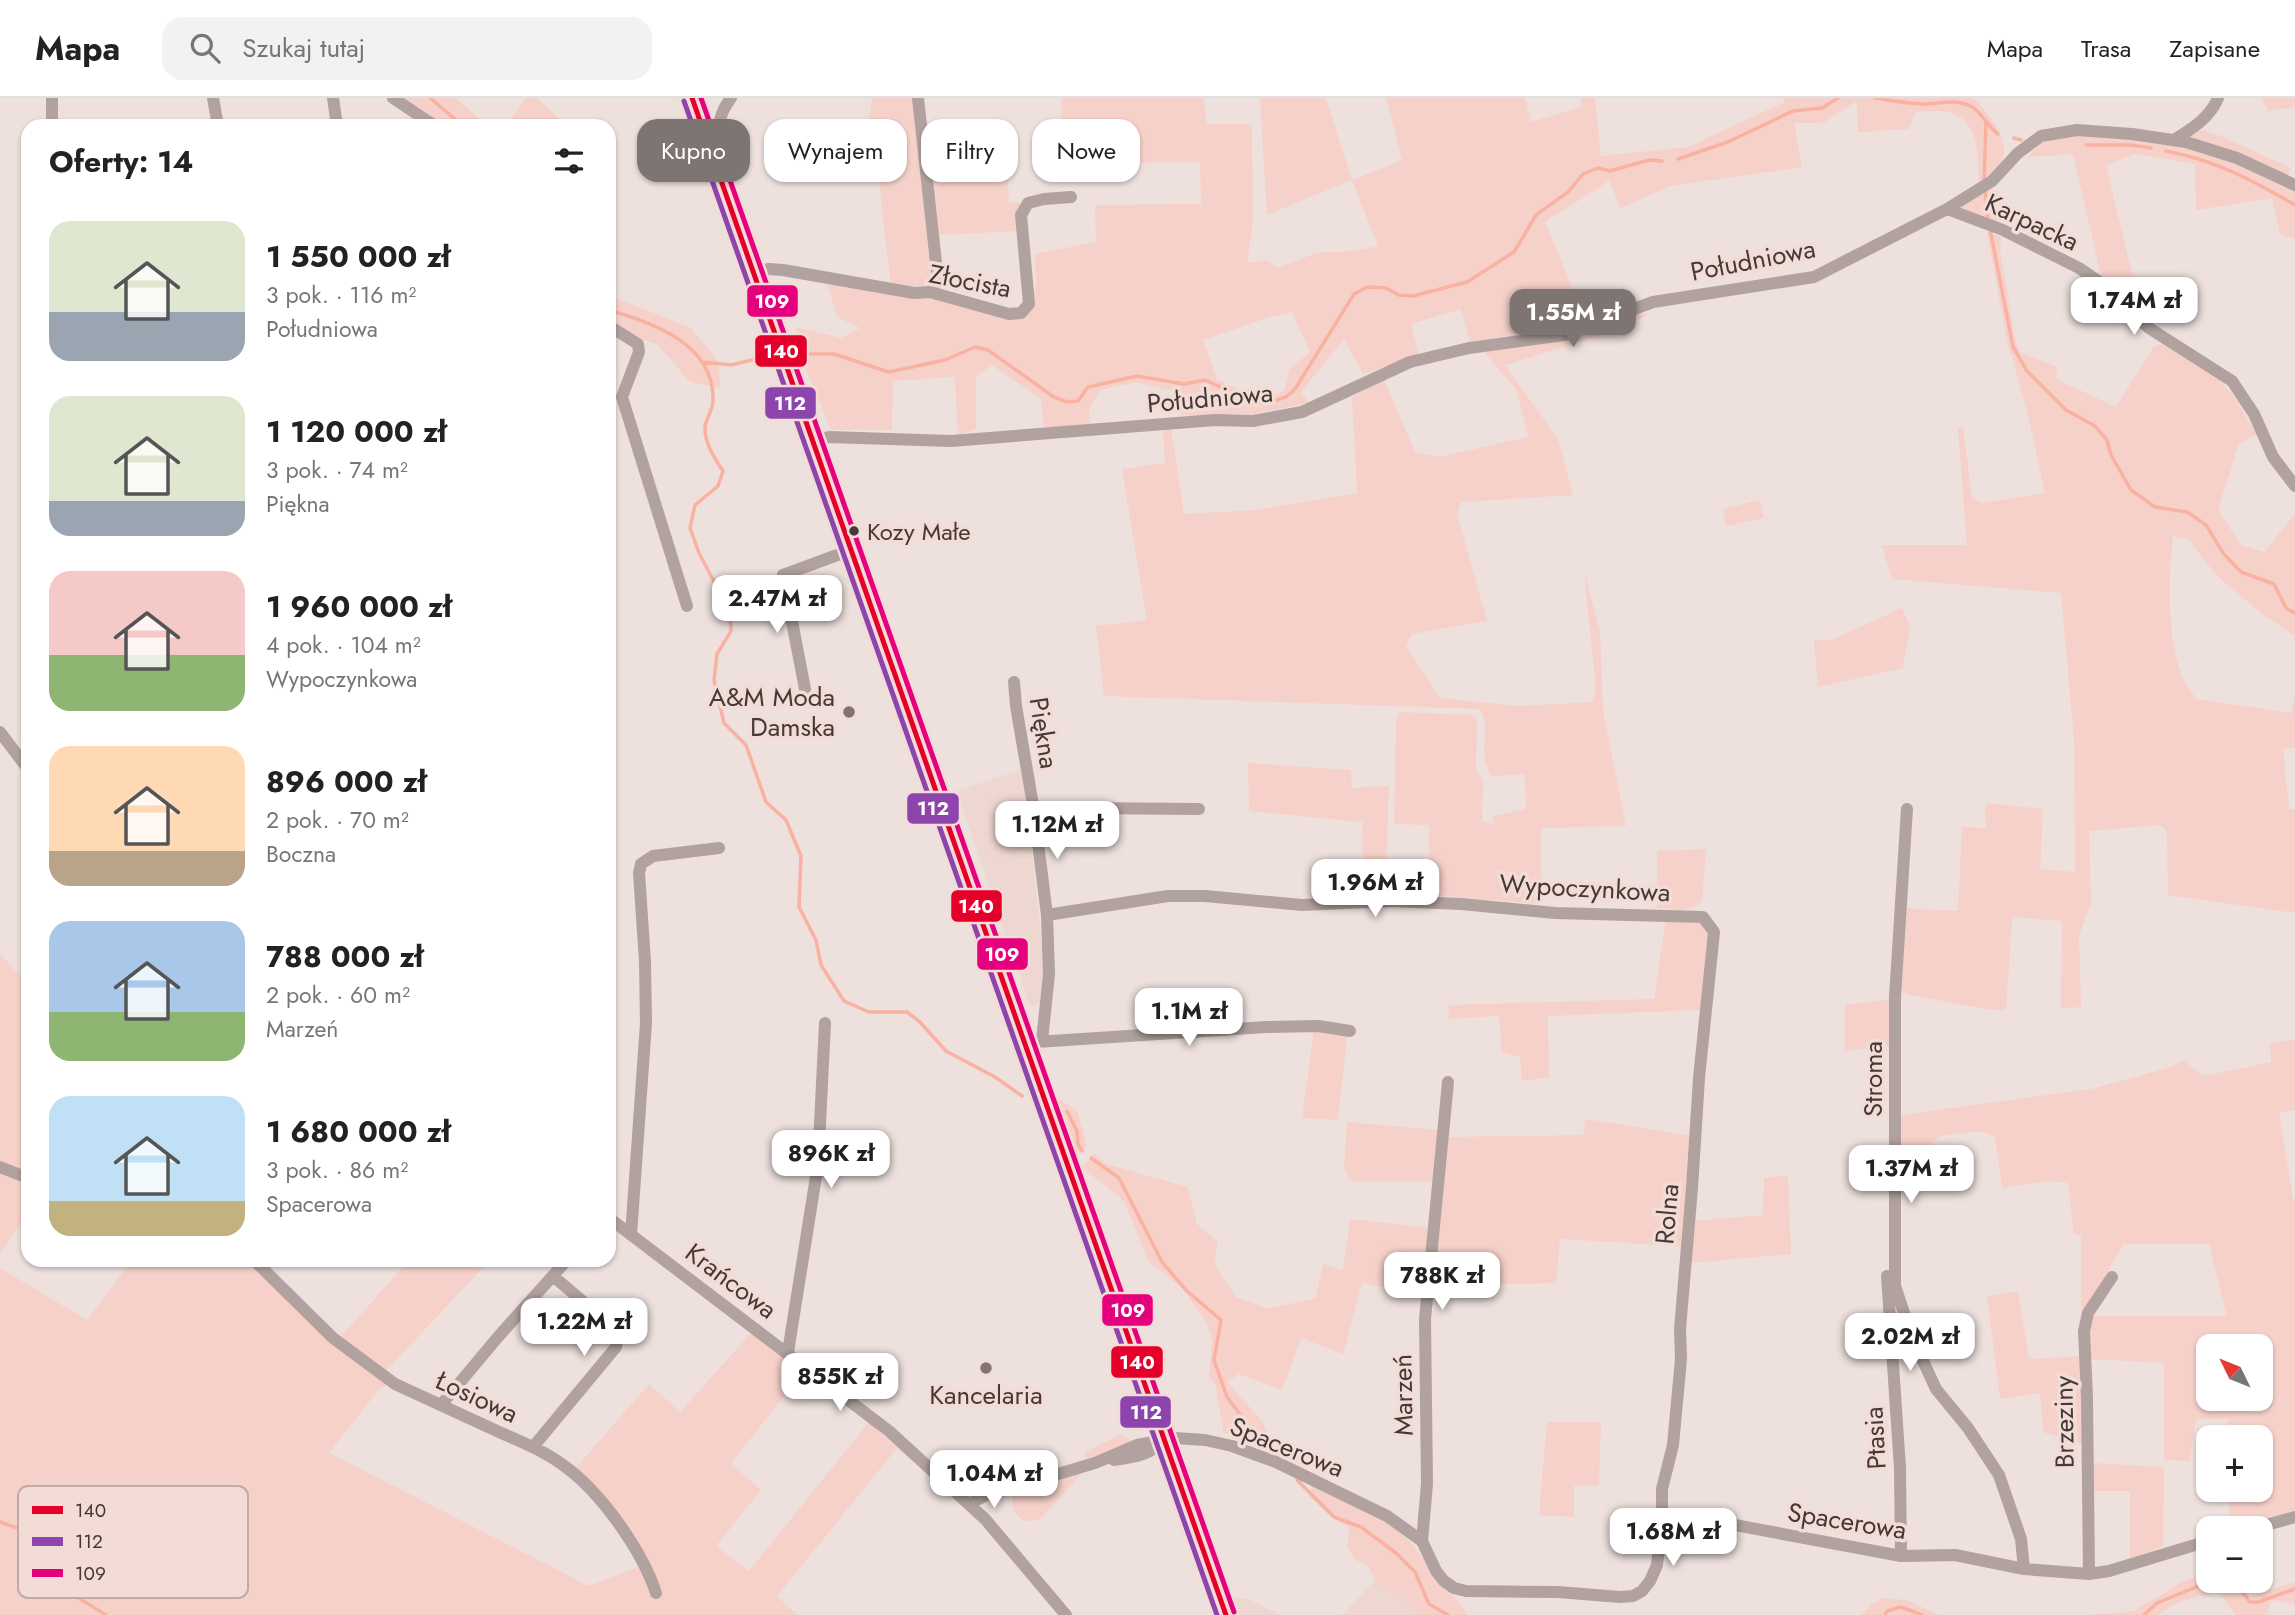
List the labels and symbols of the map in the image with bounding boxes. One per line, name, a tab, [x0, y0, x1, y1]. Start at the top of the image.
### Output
street label: Karpacka	[1979, 184, 2085, 260]
street label: Południowa	[1687, 229, 1819, 291]
street label: Złocista	[926, 254, 1014, 308]
pin: 1.74M zł	[2062, 278, 2206, 337]
line badge: 109	[746, 284, 799, 318]
text: 109	[755, 288, 789, 315]
pin: 1.55M zł	[1501, 289, 1645, 349]
line badge: 140	[754, 334, 808, 368]
text: 140	[763, 338, 799, 365]
street label: Południowa	[1145, 374, 1275, 422]
line badge: 112	[764, 386, 817, 420]
text: 112	[774, 390, 806, 417]
place label: Kozy Małe	[867, 514, 971, 549]
marker: Kozy Małe	[847, 524, 861, 538]
pin: 2.47M zł	[705, 575, 849, 635]
place label: A&M Moda Damska	[709, 678, 835, 746]
street label: Piękna	[1020, 694, 1068, 772]
marker: A&M Moda Damska	[841, 704, 857, 720]
line badge: 112	[906, 792, 960, 825]
text: 112	[917, 795, 949, 822]
pin: 1.12M zł	[985, 802, 1129, 861]
pin: 1.96M zł	[1303, 860, 1447, 919]
street label: Wypoczynkowa	[1499, 865, 1671, 911]
line badge: 140	[950, 889, 1003, 923]
text: 140	[958, 893, 994, 920]
line badge: 109	[976, 937, 1029, 971]
text: 109	[985, 941, 1019, 968]
pin: 1.1M zł	[1124, 988, 1254, 1048]
street label: Stroma	[1854, 1041, 1892, 1117]
pin: 896K zł	[766, 1130, 896, 1190]
pin: 1.37M zł	[1839, 1146, 1983, 1205]
street label: Rolna	[1645, 1182, 1689, 1246]
street label: Krańcowa	[677, 1234, 785, 1328]
pin: 788K zł	[1377, 1252, 1507, 1312]
line badge: 109	[1101, 1293, 1154, 1327]
text: 109	[1111, 1297, 1145, 1324]
pin: 1.22M zł	[512, 1298, 656, 1358]
pin: 2.02M zł	[1838, 1314, 1982, 1373]
north arrow	[2196, 1334, 2273, 1410]
line badge: 140	[1110, 1345, 1164, 1379]
text: 140	[1119, 1349, 1155, 1376]
pin: 855K zł	[775, 1354, 905, 1413]
street label: Marzeń	[1383, 1354, 1423, 1436]
marker: Kancelaria	[978, 1360, 994, 1376]
street label: Łosiowa	[429, 1361, 525, 1433]
street label: Brzeziny	[2044, 1375, 2084, 1469]
place label: Kancelaria	[929, 1376, 1043, 1414]
line badge: 112	[1119, 1395, 1172, 1429]
text: 112	[1130, 1399, 1162, 1426]
street label: Ptasia	[1854, 1406, 1896, 1470]
street label: Spacerowa	[1224, 1407, 1350, 1487]
pin: 1.04M zł	[922, 1450, 1066, 1510]
legend	[18, 1486, 248, 1598]
street label: Spacerowa	[1785, 1493, 1909, 1549]
text: 140	[75, 1497, 106, 1524]
pin: 1.68M zł	[1601, 1508, 1745, 1568]
text: 112	[75, 1528, 103, 1555]
text: 109	[75, 1560, 106, 1587]

